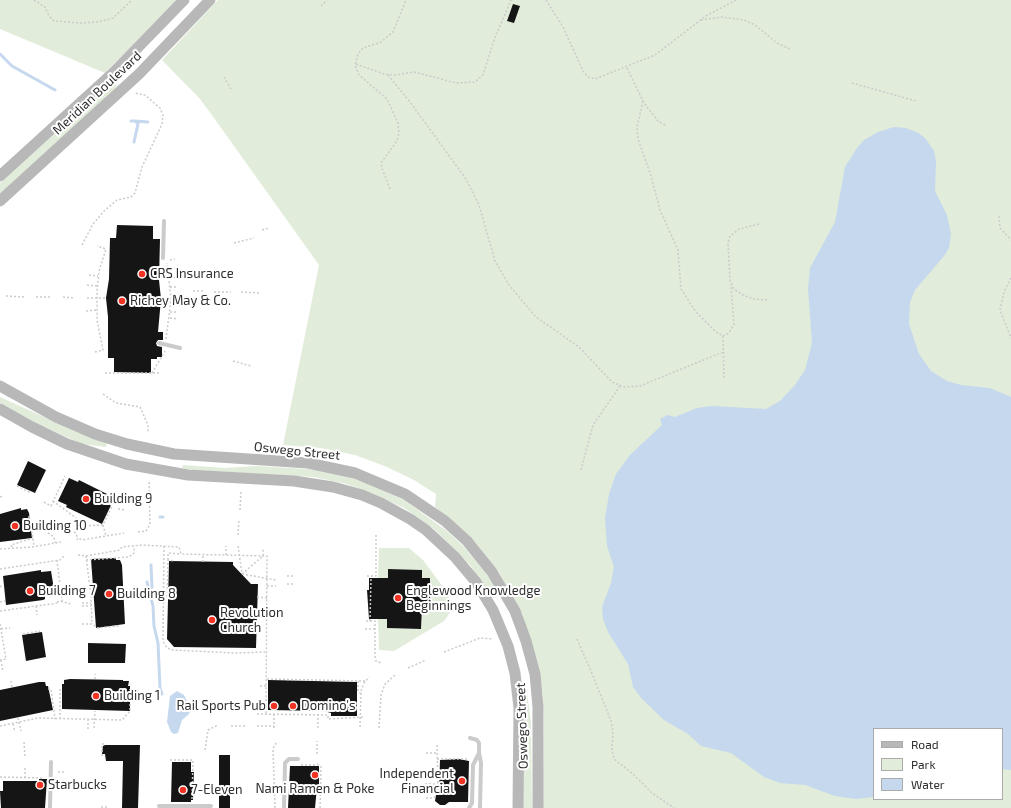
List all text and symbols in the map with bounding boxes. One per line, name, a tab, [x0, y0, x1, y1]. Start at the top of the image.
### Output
street label: Meridian Boulevard	[50, 48, 144, 138]
place label: CRS Insurance	[150, 266, 234, 282]
marker: CRS Insurance	[137, 269, 147, 279]
place label: Richey May & Co.	[130, 293, 231, 309]
marker: Richey May & Co.	[117, 296, 127, 306]
street label: Oswego Street	[253, 439, 341, 463]
place label: Building 9	[94, 491, 152, 507]
marker: Building 9	[81, 494, 91, 504]
place label: Building 10	[23, 518, 87, 534]
marker: Building 10	[10, 521, 20, 531]
place label: Building 7	[38, 583, 96, 599]
place label: Englewood Knowledge Beginnings	[406, 583, 540, 614]
marker: Building 7	[25, 586, 35, 596]
place label: Building 8	[117, 586, 176, 602]
marker: Building 8	[104, 589, 114, 599]
marker: Englewood Knowledge Beginnings	[393, 593, 403, 603]
place label: Revolution Church	[220, 605, 283, 636]
marker: Revolution Church	[207, 615, 217, 625]
street label: Oswego Street	[513, 682, 531, 770]
place label: Building 1	[104, 688, 160, 704]
marker: Building 1	[91, 691, 101, 701]
place label: Rail Sports Pub	[176, 698, 266, 714]
place label: Domino's	[301, 698, 356, 714]
marker: Rail Sports Pub	[269, 701, 279, 711]
marker: Domino's	[288, 701, 298, 711]
legend	[873, 728, 1003, 800]
text: Road	[911, 737, 939, 751]
text: Park	[911, 757, 936, 771]
place label: Independent Financial	[380, 766, 454, 797]
marker: Nami Ramen & Poke	[310, 770, 320, 780]
marker: Independent Financial	[457, 776, 467, 786]
place label: Starbucks	[48, 777, 107, 793]
text: Water	[911, 777, 945, 791]
marker: Starbucks	[35, 780, 45, 790]
place label: Nami Ramen & Poke	[255, 781, 375, 797]
place label: 7-Eleven	[191, 782, 243, 798]
marker: 7-Eleven	[178, 785, 188, 795]

